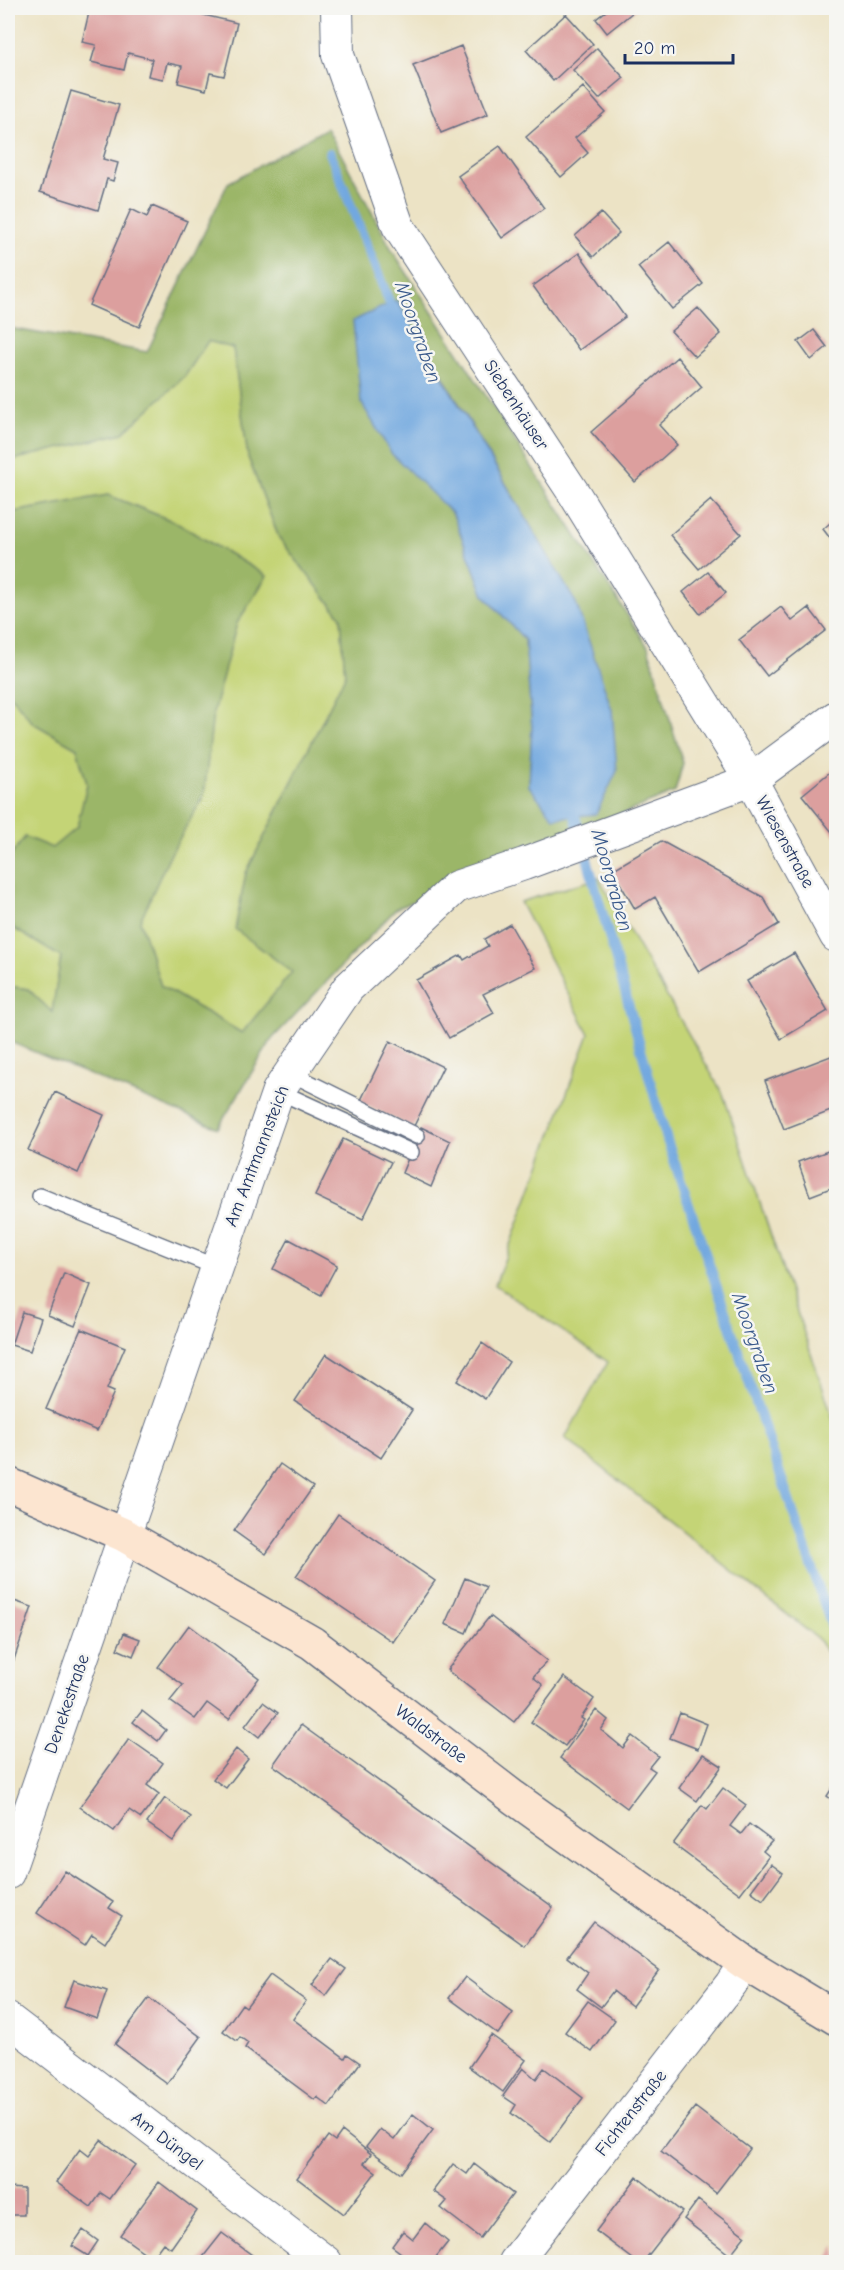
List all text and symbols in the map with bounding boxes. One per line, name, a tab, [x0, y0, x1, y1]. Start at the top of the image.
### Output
scale bar	[625, 27, 733, 65]
text: 20 m	[634, 38, 675, 59]
water label: Moorgraben	[390, 278, 446, 386]
street label: Siebenhäuser	[479, 356, 553, 455]
street label: Wiesenstraße	[751, 792, 819, 892]
water label: Moorgraben	[586, 825, 638, 934]
street label: Am Amtmannsteich	[220, 1082, 294, 1230]
water label: Moorgraben	[727, 1289, 783, 1397]
street label: Denekestraße	[40, 1651, 94, 1757]
street label: Waldstraße	[391, 1700, 471, 1768]
street label: Fichtenstraße	[591, 2066, 671, 2160]
street label: Am Düngel	[127, 2107, 207, 2175]

